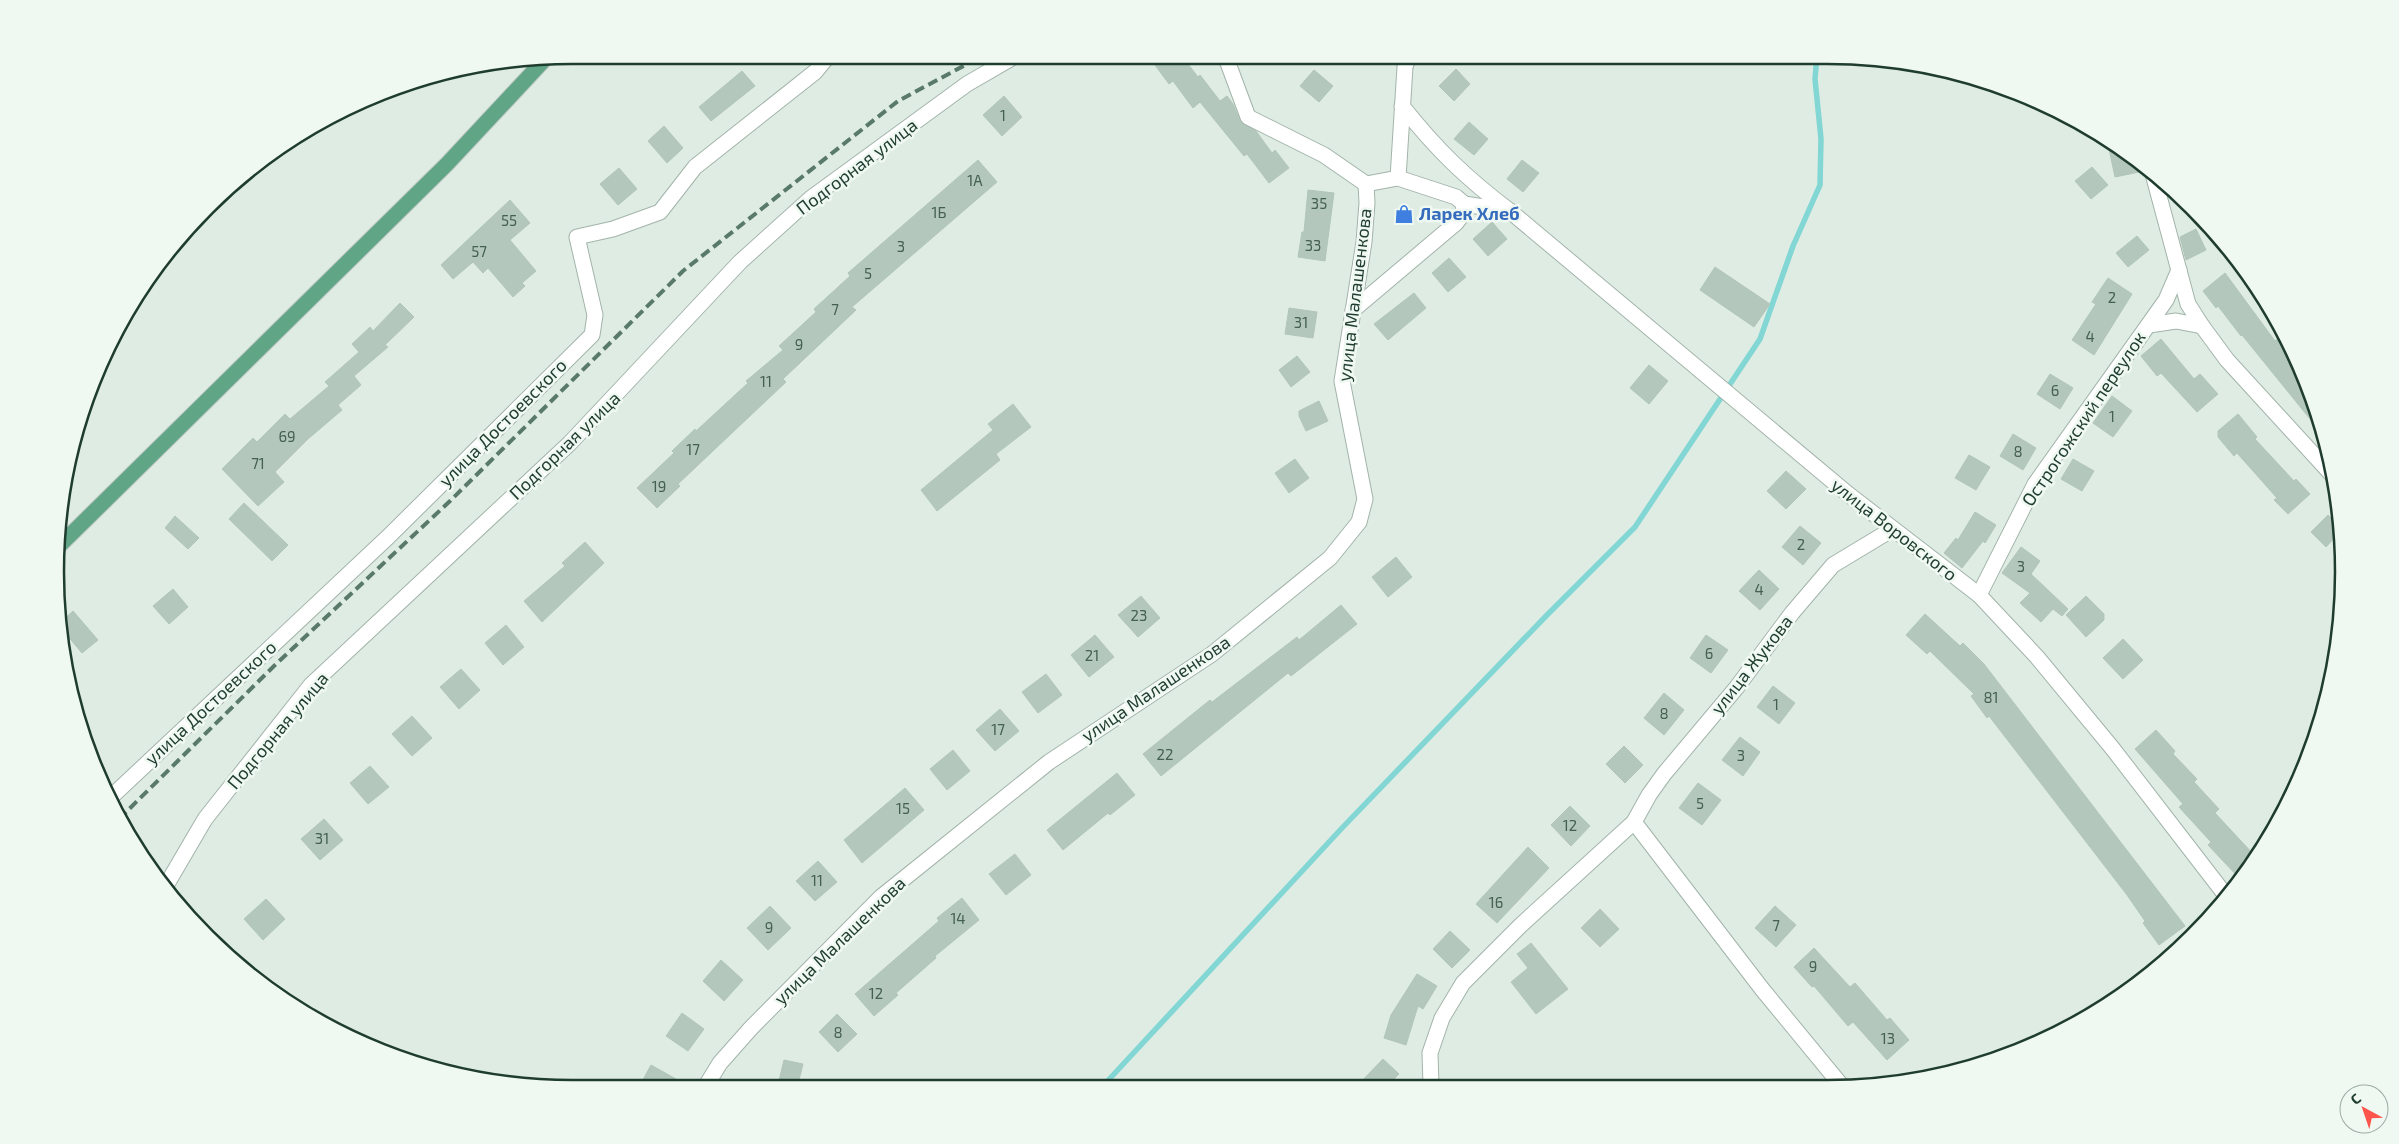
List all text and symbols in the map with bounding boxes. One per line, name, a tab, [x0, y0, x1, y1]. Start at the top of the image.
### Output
house number: 1	[1000, 106, 1006, 124]
street label: Подгорная улица	[791, 113, 921, 219]
house number: 1А	[967, 171, 983, 189]
house number: 35	[1311, 194, 1327, 212]
place label: Ларек Хлеб	[1419, 202, 1520, 224]
house number: 1Б	[932, 203, 946, 221]
shop icon: Ларек Хлеб	[1393, 203, 1415, 225]
street label: улица Малашенкова	[1332, 207, 1376, 383]
house number: 55	[501, 211, 517, 229]
house number: 33	[1305, 236, 1321, 254]
house number: 3	[897, 237, 905, 255]
house number: 57	[471, 242, 487, 260]
house number: 5	[864, 264, 872, 282]
house number: 2	[2108, 288, 2116, 306]
house number: 7	[831, 300, 839, 318]
house number: 31	[1294, 313, 1308, 331]
street label: Острогожский переулок	[2017, 327, 2150, 510]
house number: 4	[2085, 327, 2095, 345]
house number: 9	[795, 335, 803, 353]
street label: улица Достоевского	[434, 354, 571, 491]
house number: 11	[760, 372, 772, 390]
house number: 6	[2051, 381, 2059, 399]
street label: Подгорная улица	[504, 387, 624, 504]
house number: 1	[2109, 407, 2115, 425]
house number: 69	[278, 427, 296, 445]
house number: 17	[686, 440, 700, 458]
house number: 8	[2013, 442, 2023, 460]
house number: 71	[251, 454, 265, 472]
street label: улица Воровского	[1827, 473, 1962, 585]
house number: 19	[652, 477, 666, 495]
house number: 2	[1797, 535, 1805, 553]
house number: 3	[2017, 557, 2025, 575]
house number: 4	[1754, 580, 1764, 598]
house number: 23	[1131, 606, 1147, 624]
street label: улица Жукова	[1706, 610, 1797, 718]
street label: улица Малашенкова	[1077, 630, 1234, 746]
street label: улица Достоевского	[140, 636, 281, 769]
house number: 6	[1705, 644, 1713, 662]
house number: 21	[1085, 646, 1099, 664]
street label: Подгорная улица	[222, 667, 333, 793]
house number: 81	[1983, 688, 1999, 706]
house number: 1	[1773, 695, 1779, 713]
house number: 8	[1659, 704, 1669, 722]
house number: 17	[991, 720, 1005, 738]
house number: 22	[1157, 745, 1173, 763]
house number: 3	[1737, 746, 1745, 764]
house number: 5	[1696, 794, 1704, 812]
house number: 15	[896, 799, 910, 817]
house number: 12	[1563, 816, 1577, 834]
house number: 31	[315, 829, 329, 847]
house number: 11	[811, 871, 823, 889]
street label: улица Малашенкова	[769, 872, 910, 1009]
house number: 16	[1489, 893, 1503, 911]
house number: 14	[950, 909, 966, 927]
house number: 7	[1772, 916, 1780, 934]
house number: 9	[765, 918, 773, 936]
house number: 9	[1809, 957, 1817, 975]
house number: 12	[869, 984, 883, 1002]
house number: 8	[833, 1023, 843, 1041]
house number: 13	[1881, 1029, 1895, 1047]
north arrow	[2339, 1084, 2389, 1134]
text: С	[2347, 1090, 2364, 1108]

